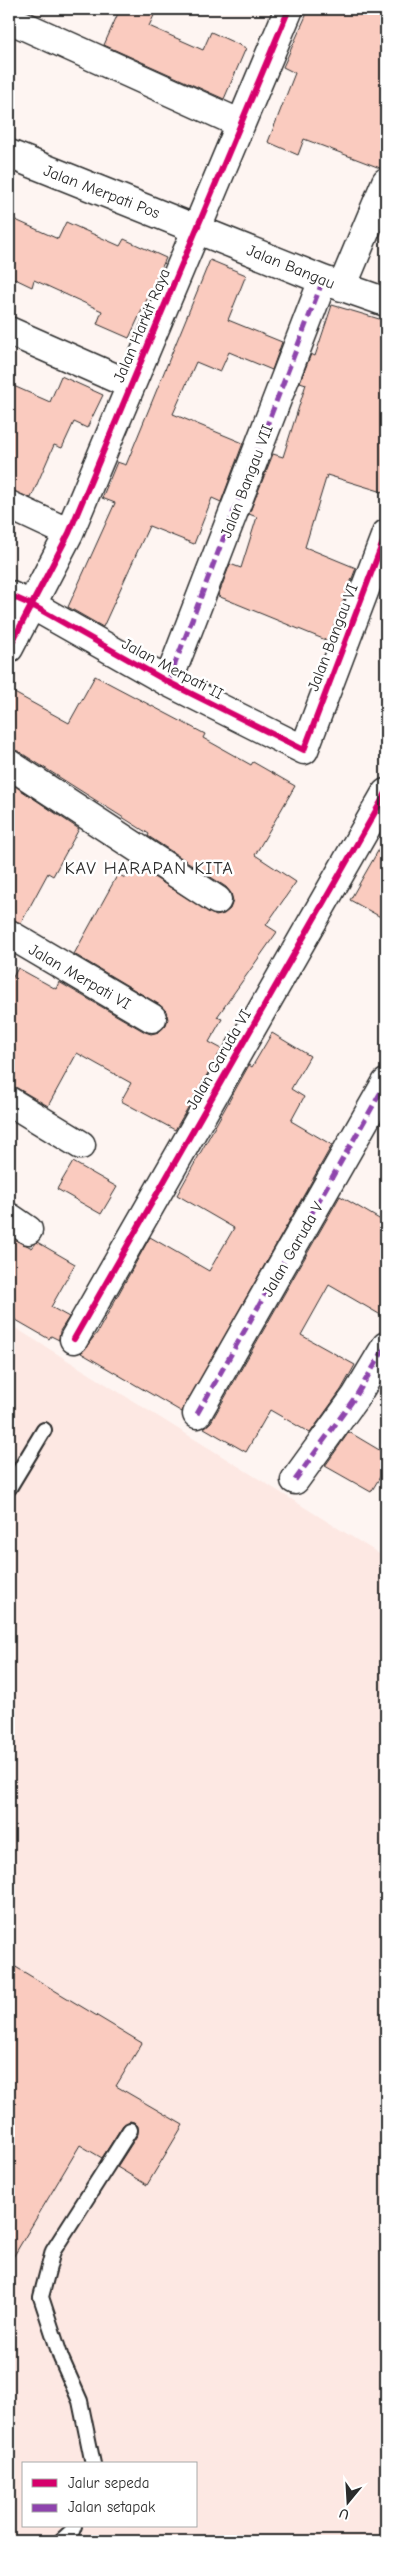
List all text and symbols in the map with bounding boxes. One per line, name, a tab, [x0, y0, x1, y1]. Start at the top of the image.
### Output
street label: Jalan Merpati Pos	[41, 162, 163, 222]
street label: Jalan Bangau	[244, 241, 337, 293]
street label: Jalan Harkit Raya	[110, 266, 174, 385]
street label: Jalan Bangau VII	[217, 422, 277, 541]
street label: Jalan Bangau VI	[304, 581, 362, 694]
street label: Jalan Merpati II	[119, 635, 226, 703]
district label: KAV HARAPAN KITA	[64, 858, 234, 879]
street label: Jalan Merpati VI	[25, 940, 134, 1013]
street label: Jalan Garuda VI	[183, 1006, 255, 1113]
street label: Jalan Garuda V	[258, 1199, 327, 1300]
legend	[22, 2462, 198, 2528]
text: Jalur sepeda	[68, 2474, 149, 2492]
north arrow	[322, 2478, 372, 2528]
text: Jalan setapak	[68, 2498, 156, 2516]
text: U	[337, 2504, 351, 2523]

